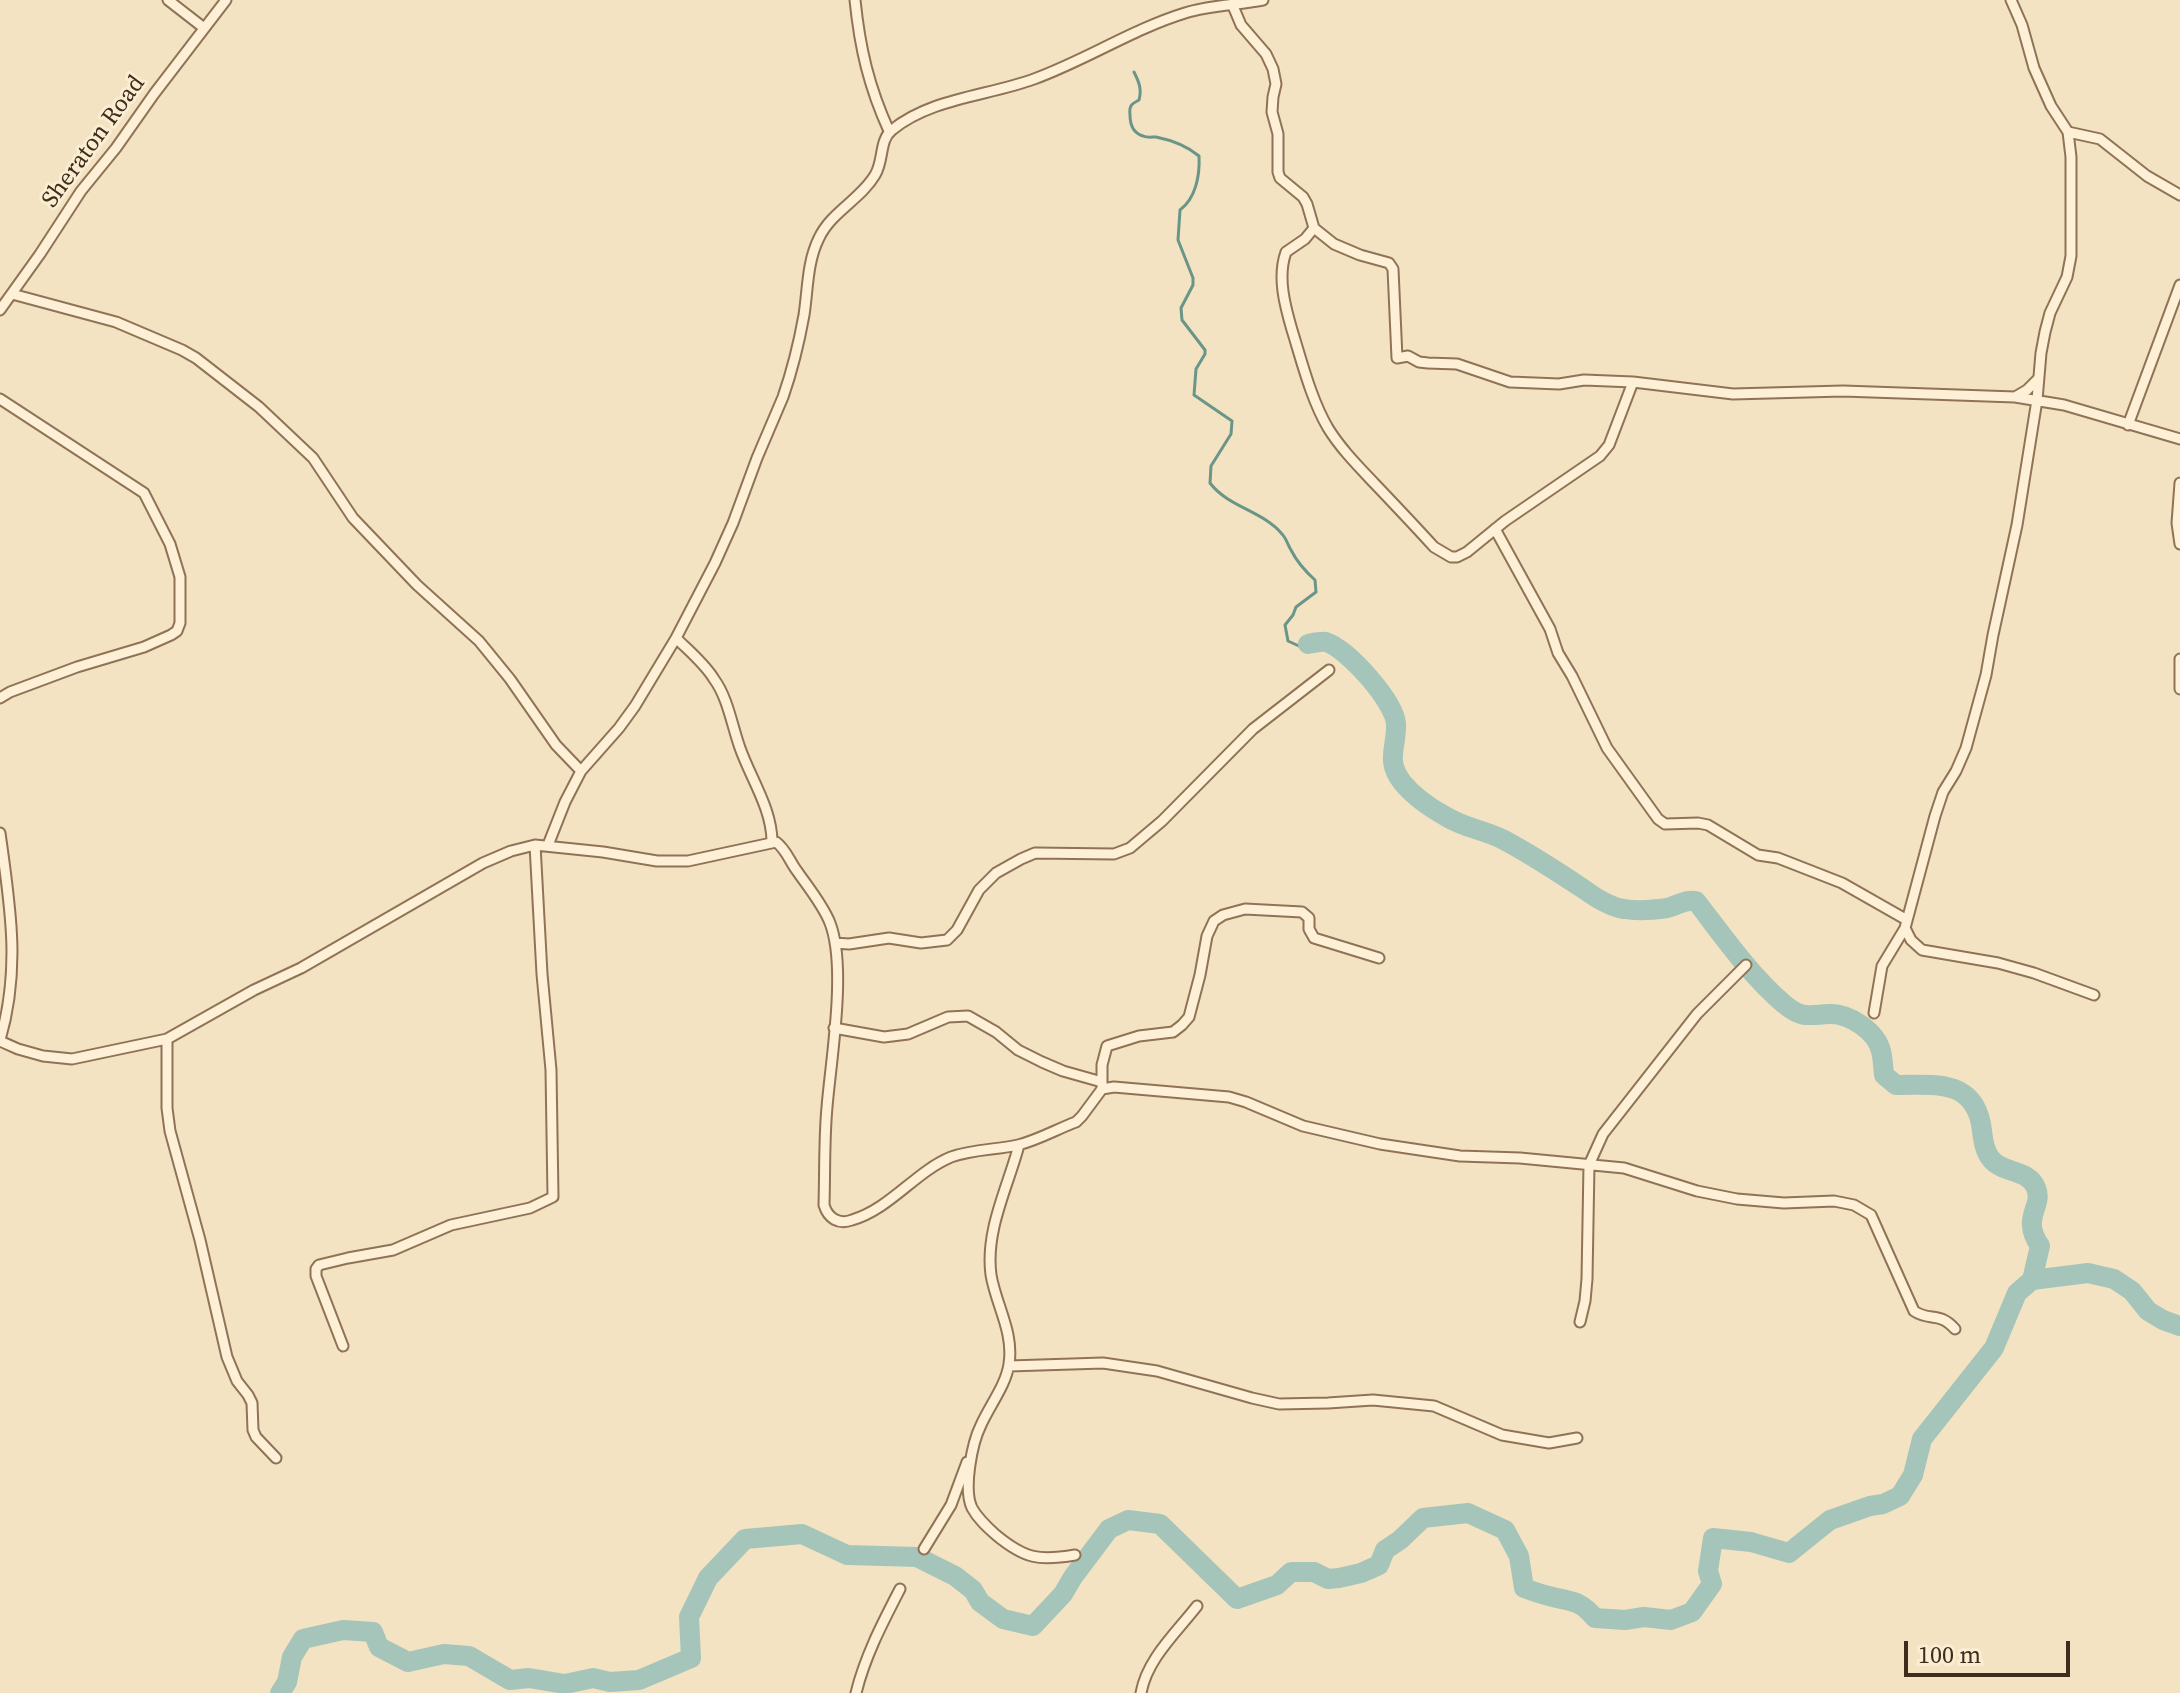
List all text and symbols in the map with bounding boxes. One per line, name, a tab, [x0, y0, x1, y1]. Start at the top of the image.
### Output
street label: Sheraton Road	[36, 70, 152, 214]
scale bar	[1908, 1625, 2074, 1675]
text: 100 m	[1918, 1638, 1981, 1671]

